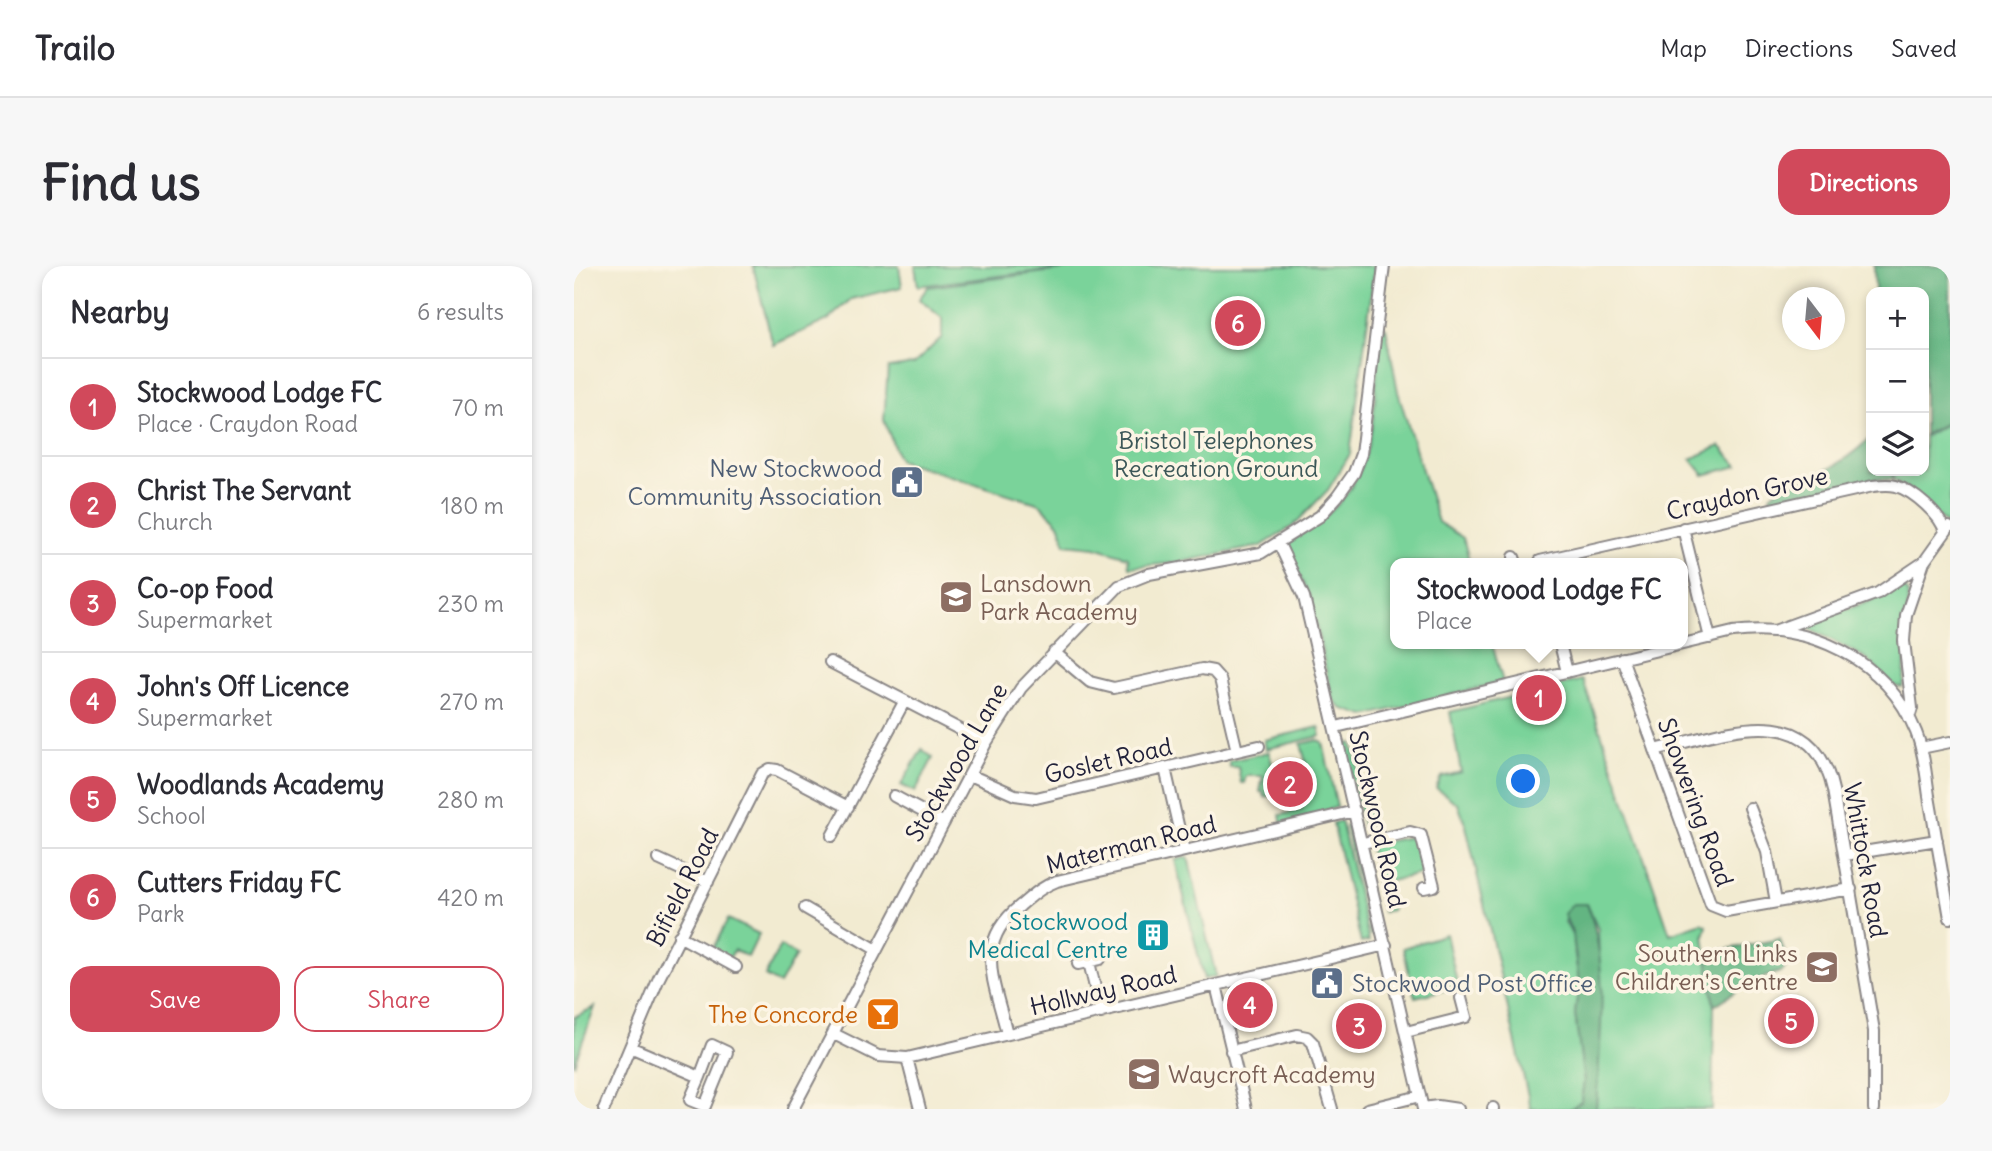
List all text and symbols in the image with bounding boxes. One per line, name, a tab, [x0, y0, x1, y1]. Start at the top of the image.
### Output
text: Trailo	[35, 27, 115, 69]
text: Map	[1660, 33, 1707, 63]
text: Directions	[1745, 33, 1853, 63]
text: Saved	[1891, 33, 1957, 63]
button: Directions	[1778, 149, 1950, 215]
text: Find us	[42, 152, 200, 213]
north arrow	[1782, 287, 1845, 350]
map controls	[1866, 287, 1929, 476]
button: +	[1866, 287, 1929, 350]
text: Nearby	[70, 293, 170, 331]
text: 6 results	[417, 297, 504, 326]
pin: 6	[1215, 297, 1261, 349]
button: −	[1866, 350, 1929, 413]
text: Stockwood Lodge FC	[137, 376, 382, 409]
text: 1	[88, 393, 98, 422]
text: 70 m	[452, 393, 504, 422]
text: Place · Craydon Road	[137, 409, 358, 438]
button: layers	[1866, 413, 1929, 476]
park label: Bristol Telephones Recreation Ground	[1114, 425, 1318, 483]
place label: New Stockwood Community Association	[627, 453, 882, 511]
street label: Craydon Grove	[1663, 460, 1831, 526]
public building icon: New Stockwood Community Association	[888, 463, 926, 501]
text: Christ The Servant	[137, 474, 351, 507]
text: 2	[87, 491, 99, 520]
text: 180 m	[441, 491, 504, 520]
text: Church	[137, 507, 213, 536]
popup	[1390, 558, 1688, 649]
place label: Lansdown Park Academy	[980, 568, 1138, 626]
text: Co-op Food	[137, 572, 273, 605]
text: Stockwood Lodge FC	[1416, 573, 1662, 606]
school or university icon: Lansdown Park Academy	[937, 578, 975, 616]
text: 3	[86, 589, 100, 618]
text: 230 m	[438, 589, 504, 618]
text: Supermarket	[137, 605, 273, 634]
text: Place	[1416, 606, 1472, 635]
text: John's Off Licence	[137, 670, 349, 703]
pin: 1	[1516, 672, 1562, 724]
street label: Stockwood Lane	[898, 677, 1014, 847]
text: 4	[86, 687, 100, 716]
text: 270 m	[439, 687, 504, 716]
text: Supermarket	[137, 703, 273, 732]
street label: Showering Road	[1652, 714, 1740, 890]
street label: Stockwood Road	[1343, 727, 1413, 911]
street label: Goslet Road	[1041, 731, 1175, 789]
pin: 2	[1267, 758, 1313, 810]
your location	[1506, 764, 1540, 798]
text: Woodlands Academy	[137, 768, 384, 801]
street label: Whittock Road	[1838, 780, 1894, 940]
text: 5	[86, 785, 100, 814]
text: 280 m	[437, 785, 504, 814]
text: School	[137, 801, 206, 830]
street label: Materman Road	[1043, 808, 1219, 880]
street label: Bifield Road	[639, 823, 725, 951]
text: Cutters Friday FC	[137, 866, 341, 899]
text: 6	[86, 883, 100, 912]
text: 420 m	[437, 883, 504, 912]
text: Park	[137, 899, 185, 928]
place label: Stockwood Medical Centre	[968, 906, 1128, 964]
building icon: Stockwood Medical Centre	[1134, 916, 1172, 954]
place label: Southern Links Children's Centre	[1615, 938, 1798, 996]
school or university icon: Southern Links Children's Centre	[1803, 948, 1841, 986]
street label: Hollway Road	[1027, 959, 1179, 1021]
public building icon: Stockwood Post Office	[1308, 964, 1346, 1002]
button: Save	[70, 966, 280, 1032]
button: Share	[294, 966, 504, 1032]
place label: Stockwood Post Office	[1352, 968, 1593, 998]
pin: 4	[1227, 979, 1273, 1031]
bar icon: The Concorde	[864, 995, 902, 1033]
pin: 5	[1768, 995, 1814, 1047]
place label: The Concorde	[708, 999, 858, 1029]
pin: 3	[1336, 1000, 1382, 1052]
school or university icon: Waycroft Academy	[1125, 1055, 1163, 1093]
place label: Waycroft Academy	[1168, 1059, 1376, 1089]

